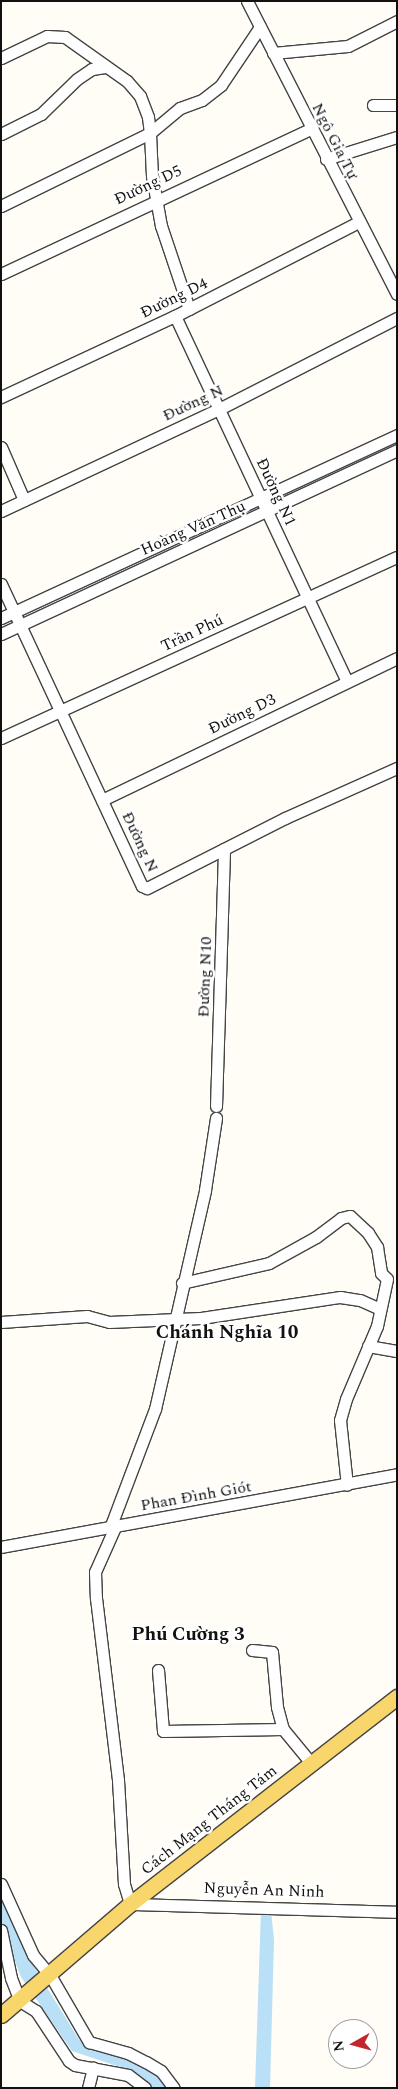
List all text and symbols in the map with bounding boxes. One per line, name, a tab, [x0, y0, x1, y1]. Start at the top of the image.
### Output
street label: Ngô Gia Tự	[308, 100, 362, 182]
street label: Đường D5	[111, 161, 185, 209]
street label: Đường D4	[137, 274, 211, 322]
street label: Đường N	[160, 381, 226, 425]
street label: Đường N1	[252, 455, 300, 529]
street label: Hoàng Văn Thụ	[138, 496, 248, 560]
street label: Trần Phú	[158, 610, 226, 656]
street label: Đường D3	[205, 690, 279, 738]
street label: Đường N	[118, 809, 162, 875]
street label: Đường N10	[194, 936, 216, 1018]
district label: Chánh Nghĩa 10	[156, 1322, 298, 1344]
street label: Phan Đình Giót	[139, 1477, 253, 1515]
district label: Phú Cường 3	[131, 1624, 245, 1646]
street label: Cách Mạng Tháng Tám	[137, 1761, 281, 1879]
street label: Nguyễn An Ninh	[203, 1878, 325, 1902]
north arrow	[328, 2019, 378, 2069]
text: N	[327, 2039, 350, 2053]

